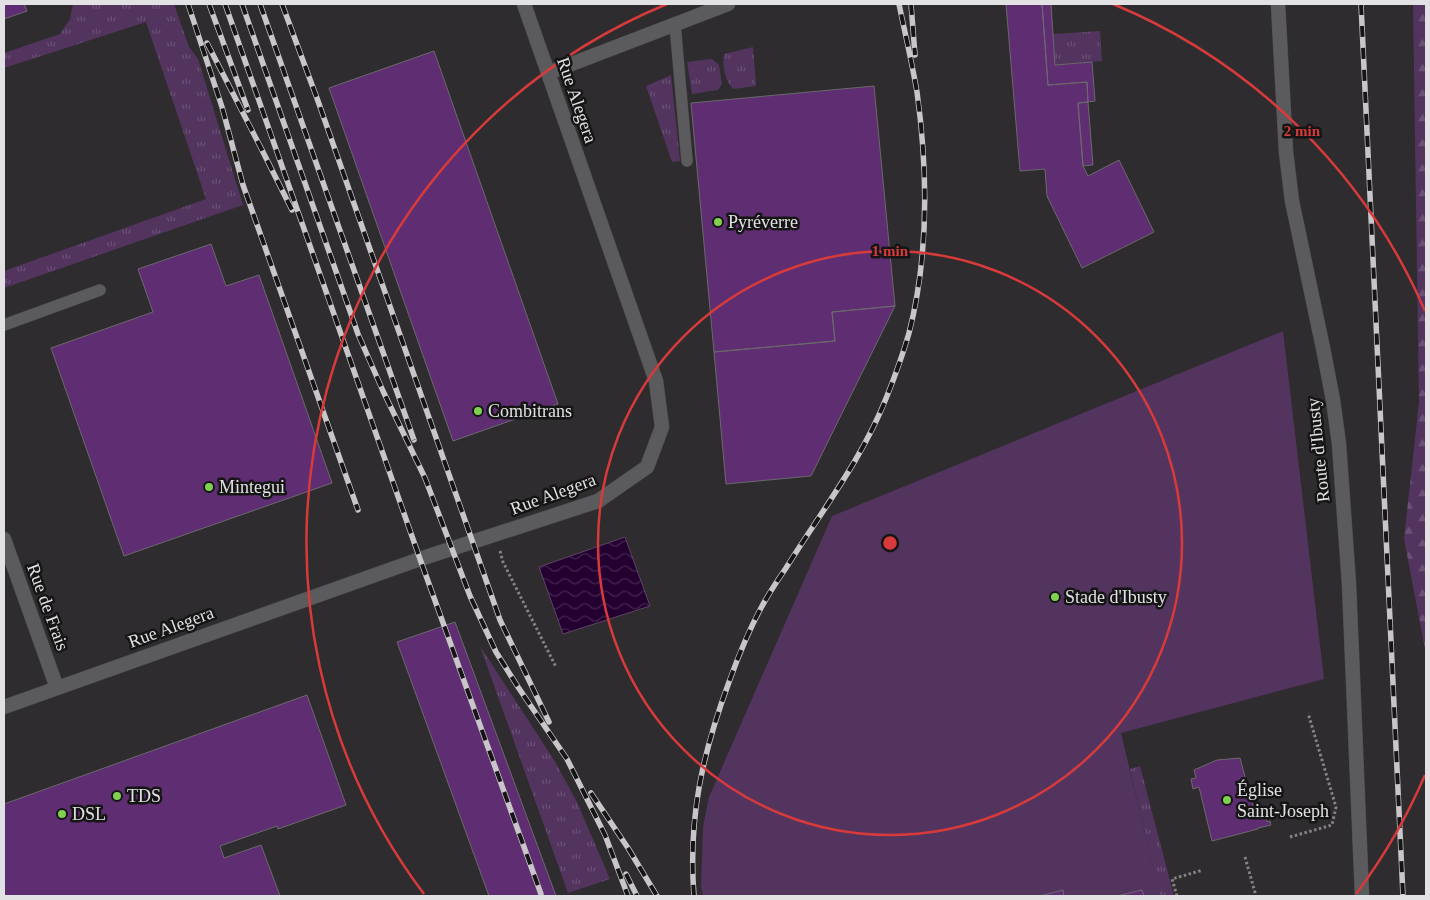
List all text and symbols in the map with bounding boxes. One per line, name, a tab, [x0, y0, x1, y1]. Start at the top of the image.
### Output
street label: Rue Alegera	[553, 54, 601, 146]
text: 2 min	[1284, 123, 1321, 139]
place label: Pyréverre	[728, 212, 798, 232]
marker: Pyréverre	[712, 216, 724, 228]
text: 1 min	[872, 243, 909, 259]
street label: Route d'Ibusty	[1303, 397, 1333, 503]
place label: Combitrans	[488, 401, 572, 421]
marker: Combitrans	[472, 405, 484, 417]
street label: Rue Alegera	[508, 469, 598, 519]
place label: Mintegui	[219, 477, 285, 497]
marker: Mintegui	[203, 481, 215, 493]
centre of rings	[881, 534, 899, 552]
street label: Rue de Frais	[23, 561, 73, 653]
place label: Stade d'Ibusty	[1065, 587, 1167, 607]
marker: Stade d'Ibusty	[1049, 591, 1061, 603]
street label: Rue Alegera	[126, 602, 216, 652]
place label: Église Saint-Joseph	[1237, 779, 1329, 821]
place label: TDS	[127, 786, 161, 806]
marker: TDS	[111, 790, 123, 802]
marker: Église Saint-Joseph	[1221, 794, 1233, 806]
place label: DSL	[72, 804, 106, 824]
marker: DSL	[56, 808, 68, 820]

